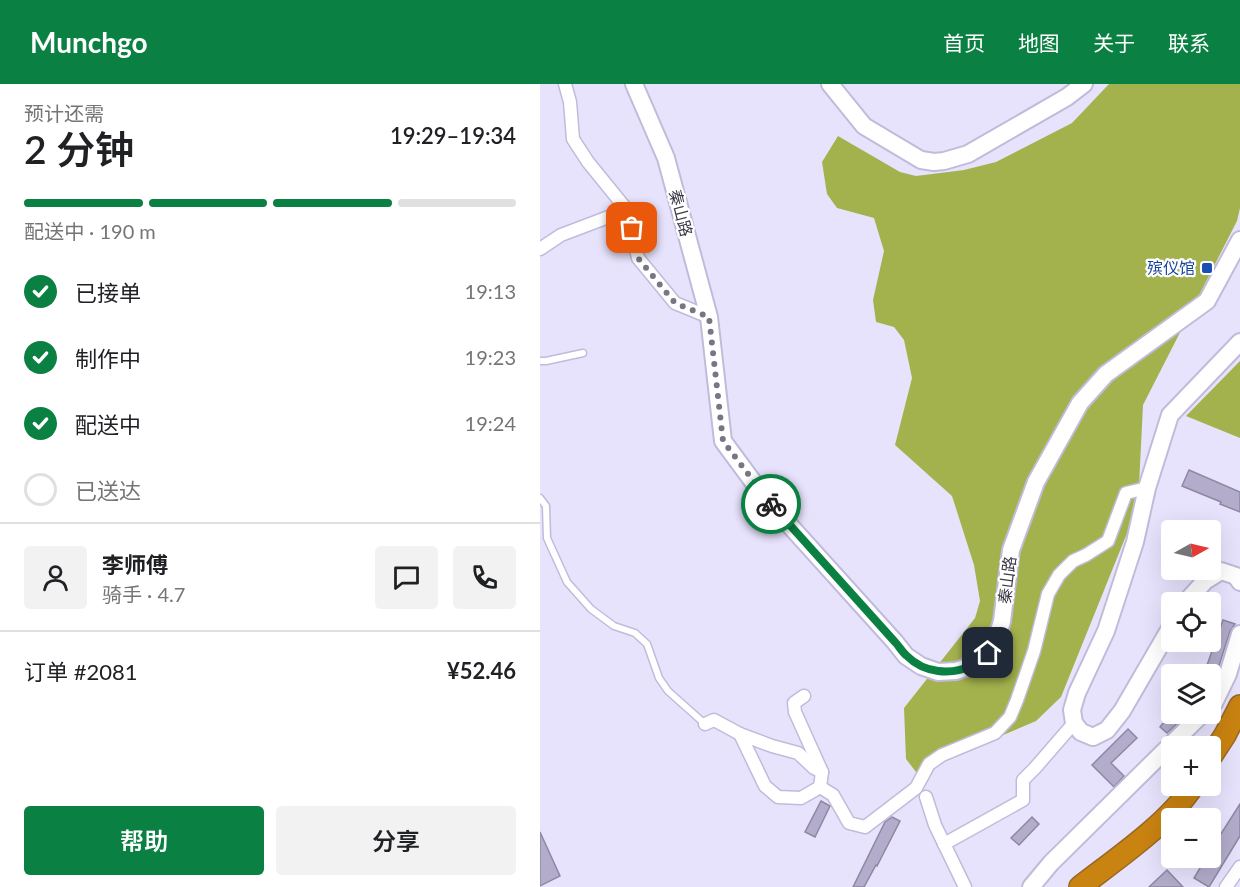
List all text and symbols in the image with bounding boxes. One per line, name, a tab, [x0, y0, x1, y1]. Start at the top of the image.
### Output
text: Munchgo	[30, 25, 148, 59]
text: 首页	[943, 30, 985, 55]
text: 地图	[1018, 30, 1060, 55]
text: 关于	[1093, 30, 1135, 55]
text: 联系	[1168, 30, 1210, 55]
text: 预计还需	[24, 101, 104, 125]
text: 19:29–19:34	[390, 122, 516, 149]
text: 2 分钟	[24, 126, 134, 172]
street label: 秦山路	[666, 187, 697, 239]
pin	[606, 202, 657, 253]
icon: bag	[615, 211, 648, 244]
text: 配送中 · 190 m	[24, 219, 156, 243]
place label: 殡仪馆	[1147, 258, 1195, 277]
marker: 殡仪馆	[1200, 261, 1214, 275]
icon: check	[24, 275, 57, 308]
text: 已接单	[75, 279, 141, 306]
text: 19:13	[465, 279, 516, 303]
icon: check	[24, 341, 57, 374]
text: 制作中	[75, 345, 141, 372]
text: 19:23	[465, 345, 516, 369]
icon: check	[24, 407, 57, 440]
text: 配送中	[75, 411, 141, 438]
text: 19:24	[465, 411, 516, 435]
courier	[741, 474, 801, 534]
text: 已送达	[75, 477, 141, 504]
icon: bike	[755, 488, 788, 521]
north arrow	[1161, 520, 1221, 580]
map controls	[1161, 520, 1221, 868]
button: person	[24, 546, 87, 609]
button: chat	[375, 546, 438, 609]
button: phone	[453, 546, 516, 609]
text: 李师傅	[102, 551, 168, 578]
street label: 秦山路	[994, 555, 1019, 605]
text: 骑手 · 4.7	[102, 582, 185, 606]
button: locate	[1161, 592, 1221, 652]
pin	[962, 627, 1013, 678]
icon: home	[971, 636, 1004, 669]
text: ¥52.46	[447, 657, 516, 684]
text: 订单 #2081	[24, 658, 137, 685]
button: layers	[1161, 664, 1221, 724]
button: +	[1161, 736, 1221, 796]
button: 帮助	[24, 806, 264, 875]
button: 分享	[276, 806, 516, 875]
button: −	[1161, 808, 1221, 868]

